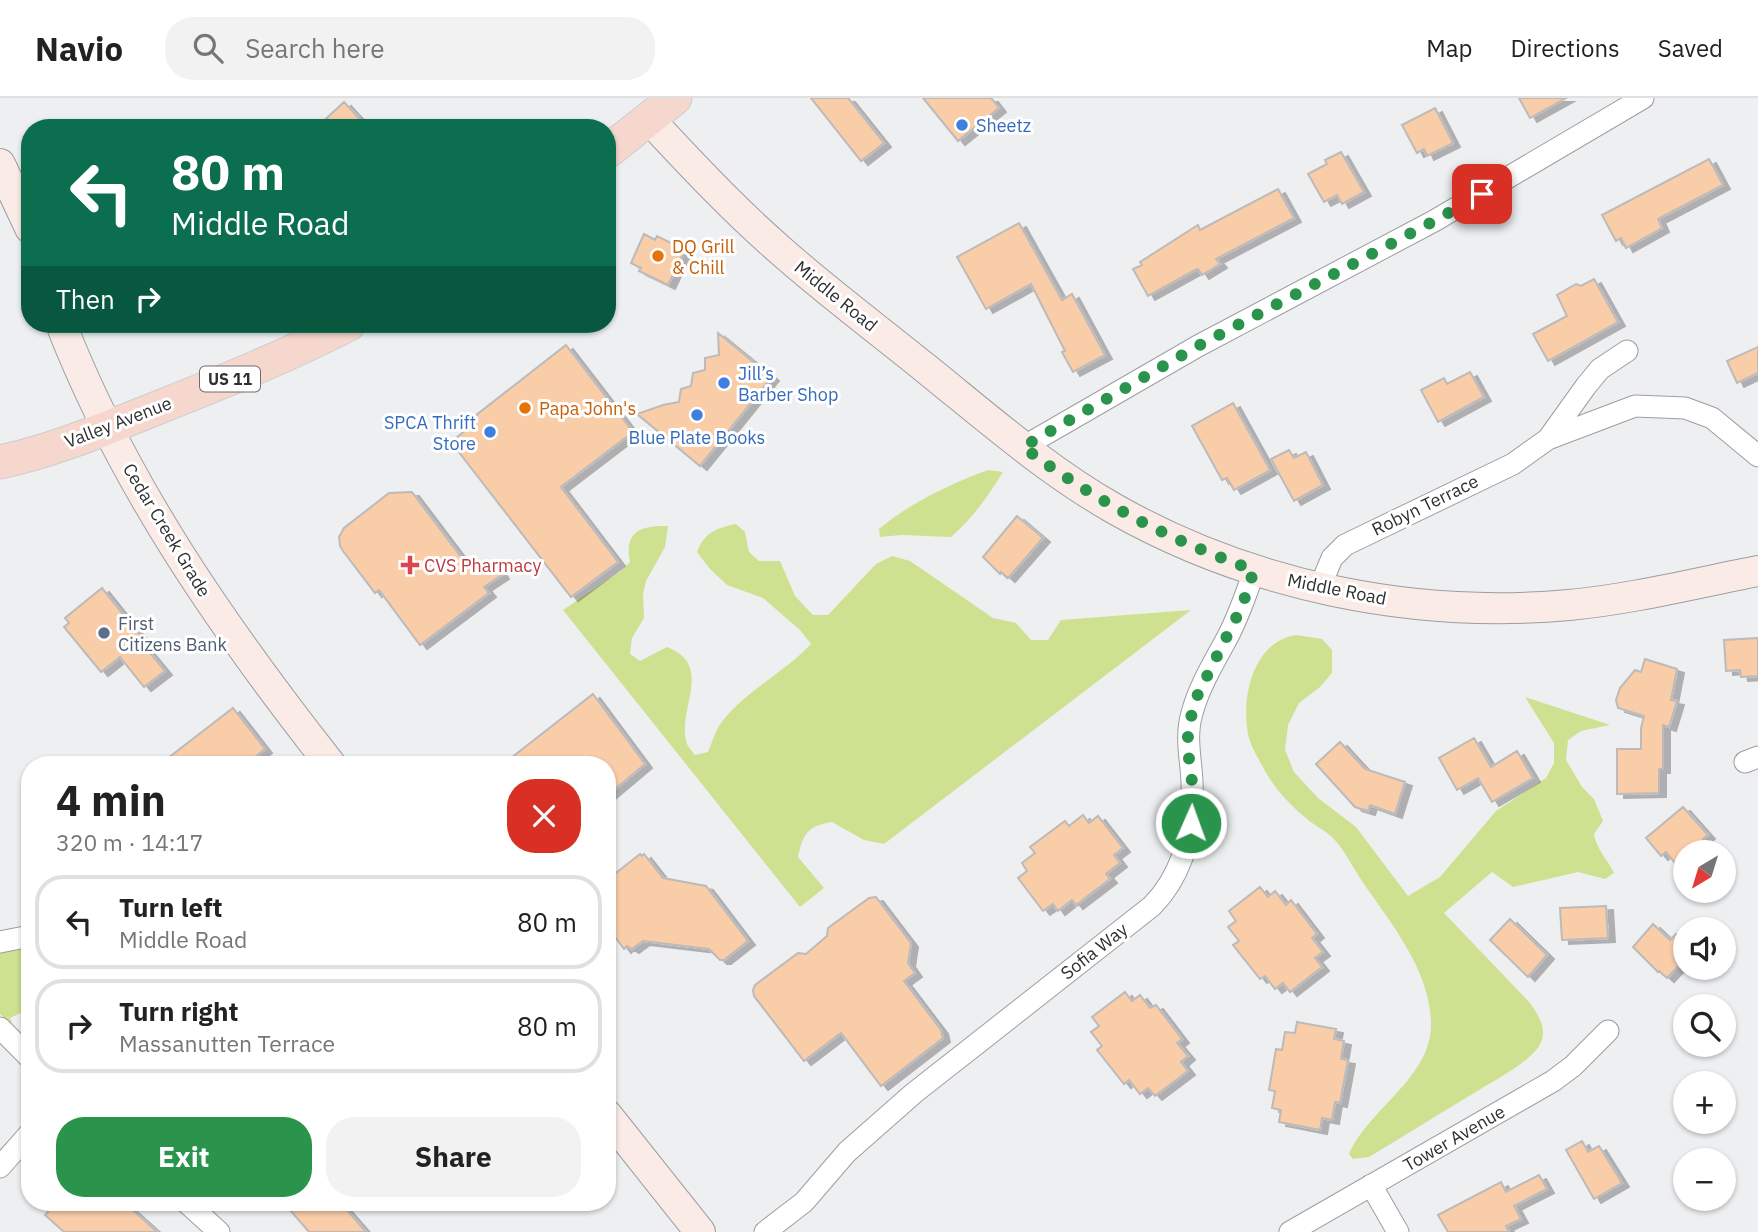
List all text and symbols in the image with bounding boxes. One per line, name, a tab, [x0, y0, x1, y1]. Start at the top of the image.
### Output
search box	[165, 17, 655, 80]
text: Navio	[35, 27, 123, 70]
icon: search	[189, 29, 227, 67]
text: Search here	[245, 31, 385, 65]
text: Map	[1426, 32, 1472, 64]
text: Directions	[1510, 32, 1620, 64]
text: Saved	[1658, 32, 1723, 64]
place label: Sheetz	[976, 114, 1031, 137]
marker: Sheetz	[954, 117, 970, 133]
text: 80 m	[171, 140, 285, 203]
icon: left	[56, 147, 147, 238]
pin	[1452, 164, 1512, 224]
icon: arrive	[1463, 175, 1501, 213]
text: Middle Road	[171, 202, 350, 244]
place label: DQ Grill & Chill	[672, 235, 734, 279]
marker: DQ Grill & Chill	[650, 248, 666, 264]
street label: Middle Road	[790, 255, 882, 337]
icon: right	[129, 280, 167, 318]
text: Then	[56, 282, 115, 316]
place label: Jill’s Barber Shop	[738, 362, 838, 406]
road number: US 11	[200, 366, 260, 392]
marker: Jill’s Barber Shop	[716, 375, 732, 391]
street label: Valley Avenue	[61, 391, 175, 453]
place label: Papa John's	[539, 397, 636, 420]
marker: Papa John's	[517, 400, 533, 416]
marker: Blue Plate Books	[689, 407, 705, 423]
place label: SPCA Thrift Store	[384, 411, 476, 455]
marker: SPCA Thrift Store	[482, 424, 498, 440]
place label: Blue Plate Books	[629, 426, 765, 449]
street label: Cedar Creek Grade	[118, 459, 216, 601]
street label: Robyn Terrace	[1368, 469, 1482, 541]
place label: CVS Pharmacy	[424, 554, 541, 577]
marker: CVS Pharmacy	[402, 557, 418, 573]
street label: Middle Road	[1286, 568, 1388, 610]
place label: First Citizens Bank	[118, 612, 227, 656]
marker: First Citizens Bank	[96, 625, 112, 641]
text: 4 min	[56, 773, 166, 828]
button: close	[507, 779, 581, 853]
position arrow	[1154, 786, 1228, 860]
text: 320 m · 14:17	[56, 827, 203, 857]
north arrow	[1673, 840, 1736, 903]
map controls	[1673, 840, 1736, 1211]
text: Turn left	[119, 890, 222, 924]
icon: left	[60, 903, 98, 941]
text: 80 m	[517, 905, 577, 939]
button: sound	[1673, 917, 1736, 980]
street label: Sofia Way	[1056, 918, 1132, 984]
text: Middle Road	[119, 924, 247, 954]
text: Turn right	[119, 994, 238, 1028]
button: search	[1673, 994, 1736, 1057]
icon: right	[60, 1007, 98, 1045]
text: 80 m	[517, 1009, 577, 1043]
text: Massanutten Terrace	[119, 1028, 335, 1058]
button: +	[1673, 1071, 1736, 1134]
street label: Tower Avenue	[1399, 1100, 1509, 1176]
button: Exit	[56, 1117, 312, 1197]
button: Share	[326, 1117, 581, 1197]
button: −	[1673, 1148, 1736, 1211]

